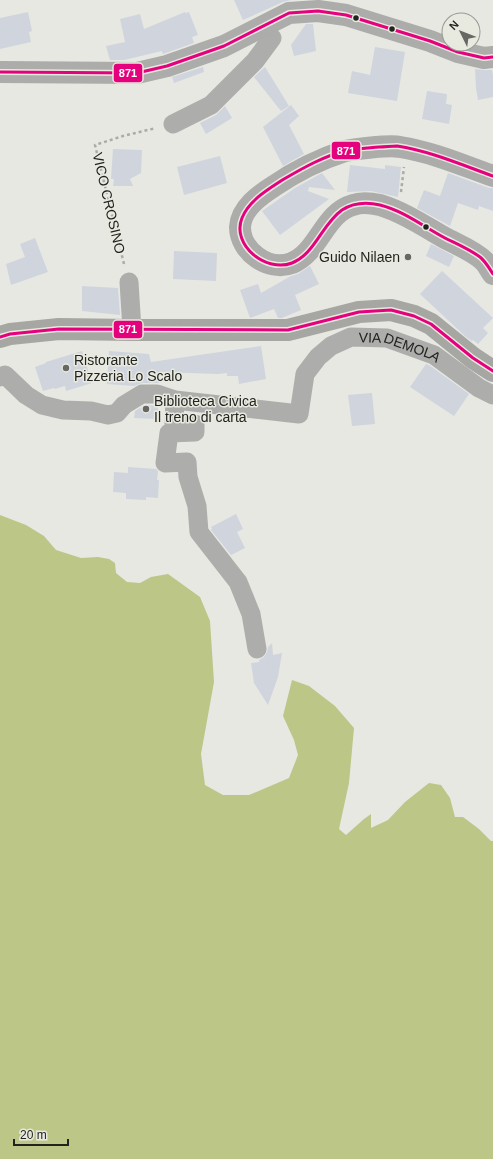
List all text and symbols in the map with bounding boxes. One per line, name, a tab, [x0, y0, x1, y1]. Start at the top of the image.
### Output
north arrow	[441, 12, 481, 52]
unlabelled marker	[351, 13, 361, 23]
text: N	[447, 18, 461, 32]
unlabelled marker	[387, 24, 397, 34]
line badge: 871	[113, 63, 143, 83]
text: 871	[119, 67, 137, 79]
line badge: 871	[331, 141, 361, 160]
text: 871	[337, 145, 355, 157]
street label: VICO CROSINO	[90, 151, 128, 255]
unlabelled marker	[421, 222, 431, 232]
place label: Guido Nilaen	[319, 249, 400, 265]
marker: Guido Nilaen	[403, 252, 413, 262]
line badge: 871	[113, 320, 143, 339]
text: 871	[119, 323, 137, 335]
street label: VIA DEMOLA	[358, 329, 445, 366]
place label: Ristorante Pizzeria Lo Scalo	[74, 352, 182, 384]
marker: Ristorante Pizzeria Lo Scalo	[61, 363, 71, 373]
place label: Biblioteca Civica Il treno di carta	[154, 393, 257, 425]
marker: Biblioteca Civica Il treno di carta	[141, 404, 151, 414]
scale bar	[14, 1121, 68, 1147]
text: 20 m	[20, 1128, 47, 1142]

